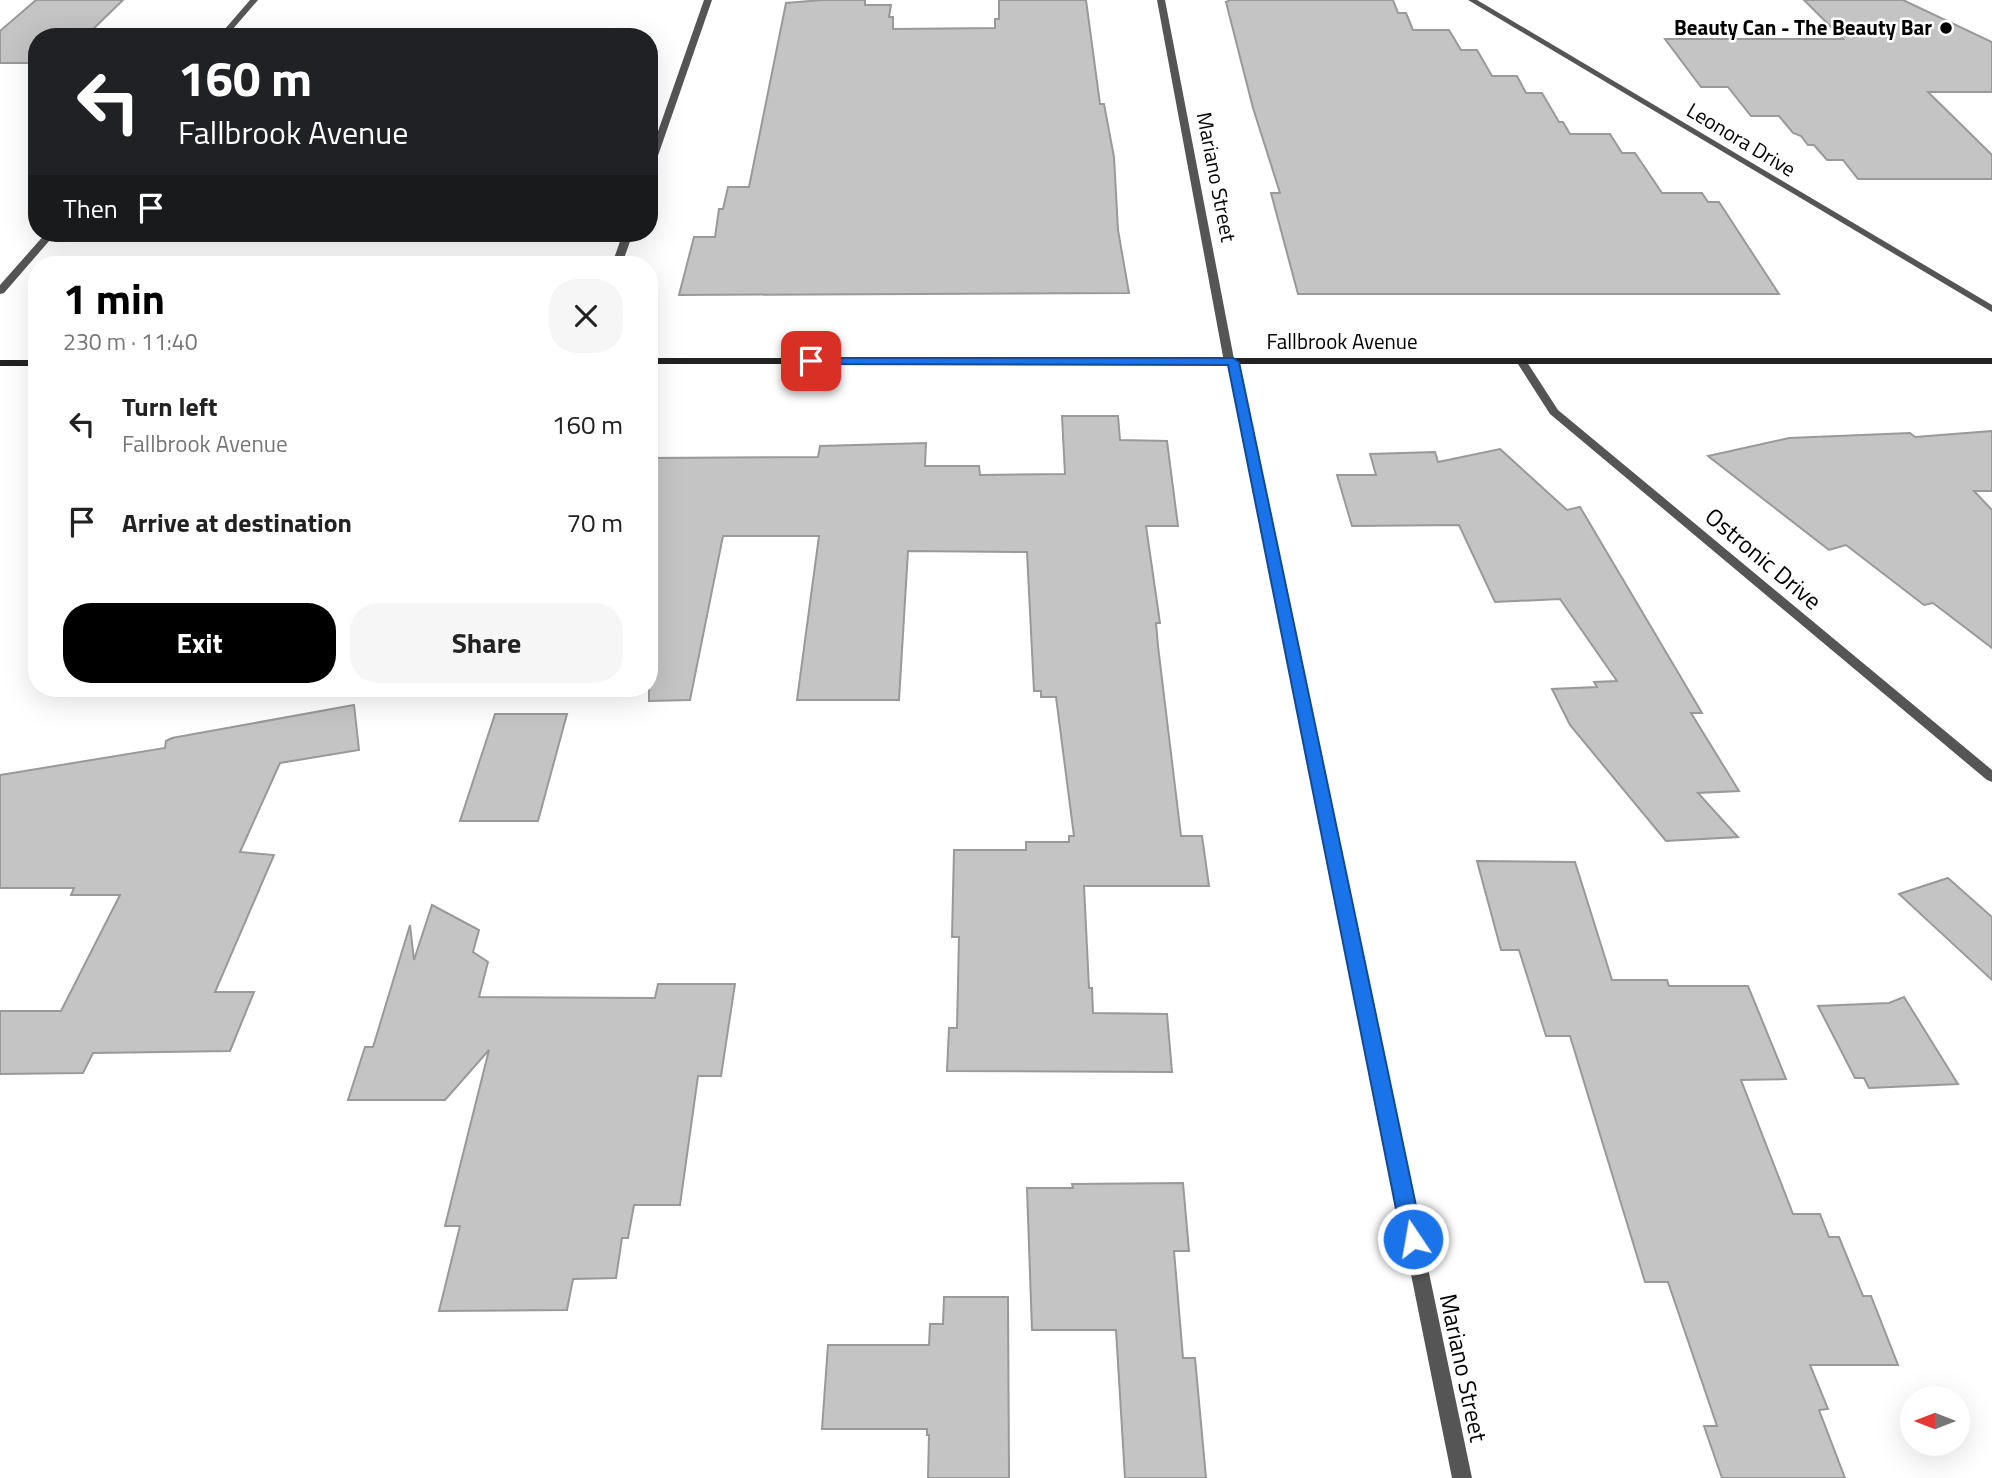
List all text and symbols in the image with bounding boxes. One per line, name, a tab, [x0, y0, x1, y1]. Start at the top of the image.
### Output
place label: Beauty Can - The Beauty Bar	[1674, 11, 1932, 43]
marker: Beauty Can - The Beauty Bar	[1938, 20, 1954, 36]
text: 160 m	[178, 40, 312, 115]
icon: left	[63, 56, 154, 147]
street label: Leonora Drive	[1681, 94, 1802, 184]
text: Fallbrook Avenue	[178, 108, 408, 156]
street label: Mariano Street	[1189, 109, 1245, 245]
text: Then	[63, 189, 118, 228]
icon: arrive	[132, 189, 170, 227]
text: 1 min	[63, 266, 165, 330]
button: close	[549, 279, 623, 353]
text: 230 m · 11:40	[63, 324, 198, 359]
street label: Fallbrook Avenue	[1266, 325, 1418, 357]
pin	[781, 331, 841, 391]
icon: arrive	[792, 342, 830, 380]
text: Turn left	[122, 387, 217, 426]
icon: left	[63, 405, 101, 443]
text: 160 m	[552, 405, 623, 444]
text: Fallbrook Avenue	[122, 426, 288, 461]
street label: Ostronic Drive	[1697, 499, 1830, 618]
icon: arrive	[63, 503, 101, 541]
text: Arrive at destination	[122, 503, 352, 542]
text: 70 m	[566, 503, 623, 542]
button: Exit	[63, 603, 336, 683]
button: Share	[350, 603, 623, 683]
position arrow	[1376, 1202, 1450, 1276]
street label: Mariano Street	[1431, 1290, 1497, 1446]
north arrow	[1900, 1386, 1970, 1456]
map controls	[1900, 1386, 1970, 1456]

